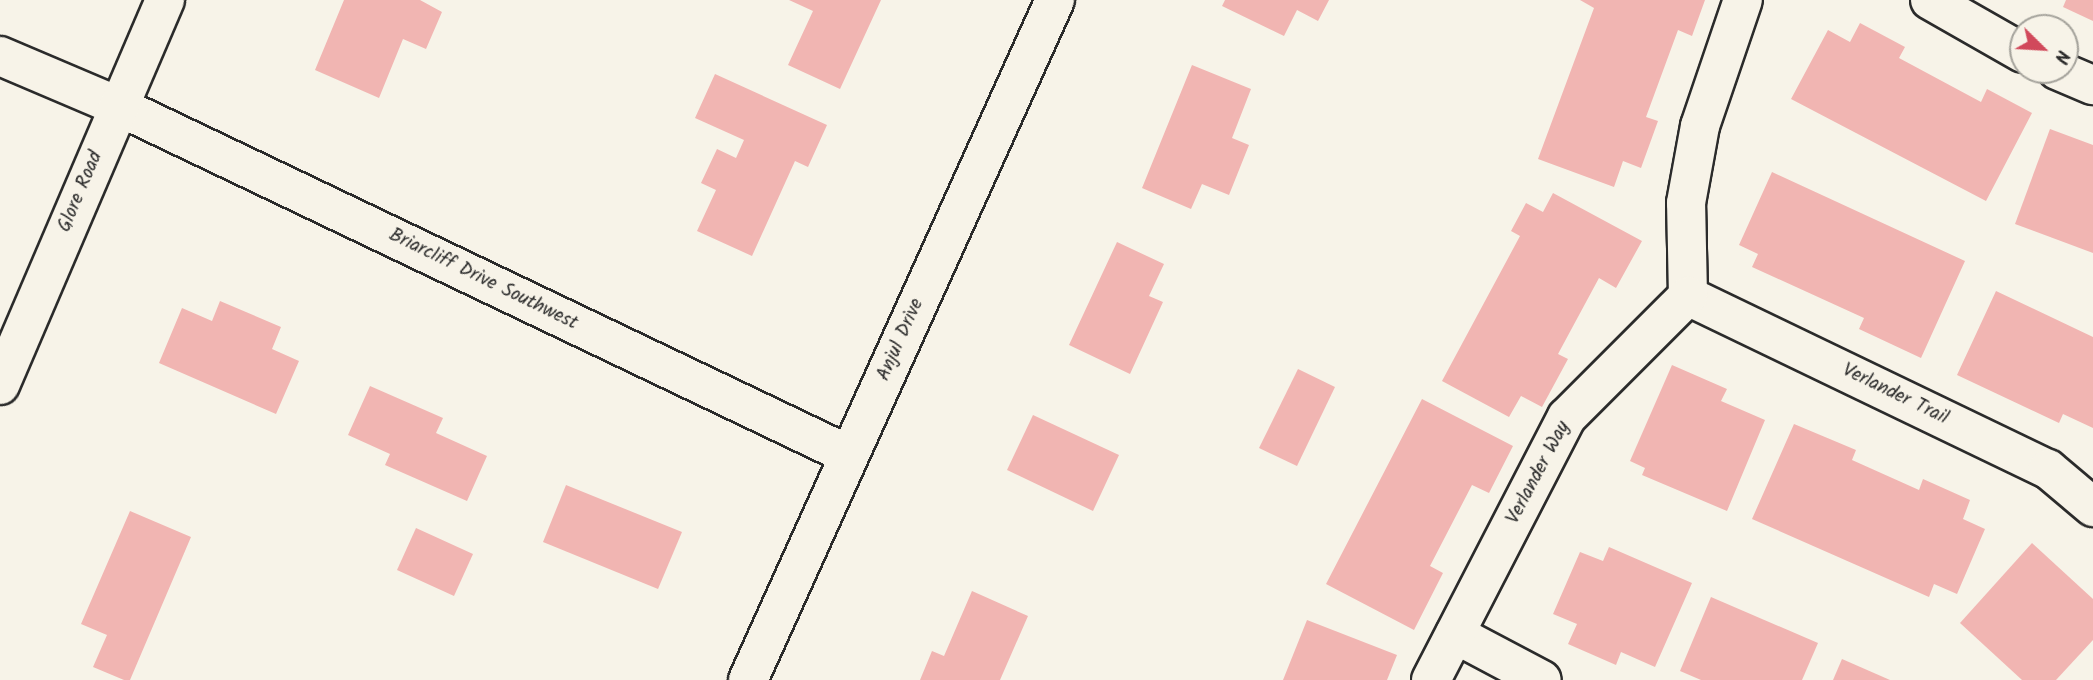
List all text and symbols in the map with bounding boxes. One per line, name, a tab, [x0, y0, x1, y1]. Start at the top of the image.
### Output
north arrow	[2009, 14, 2079, 84]
text: N	[2045, 45, 2078, 68]
street label: Glore Road	[54, 148, 108, 236]
street label: Briarcliff Drive Southwest	[385, 224, 581, 336]
street label: Anjul Drive	[873, 295, 929, 385]
street label: Verlander Trail	[1838, 360, 1952, 430]
street label: Verlander Way	[1502, 418, 1576, 528]

